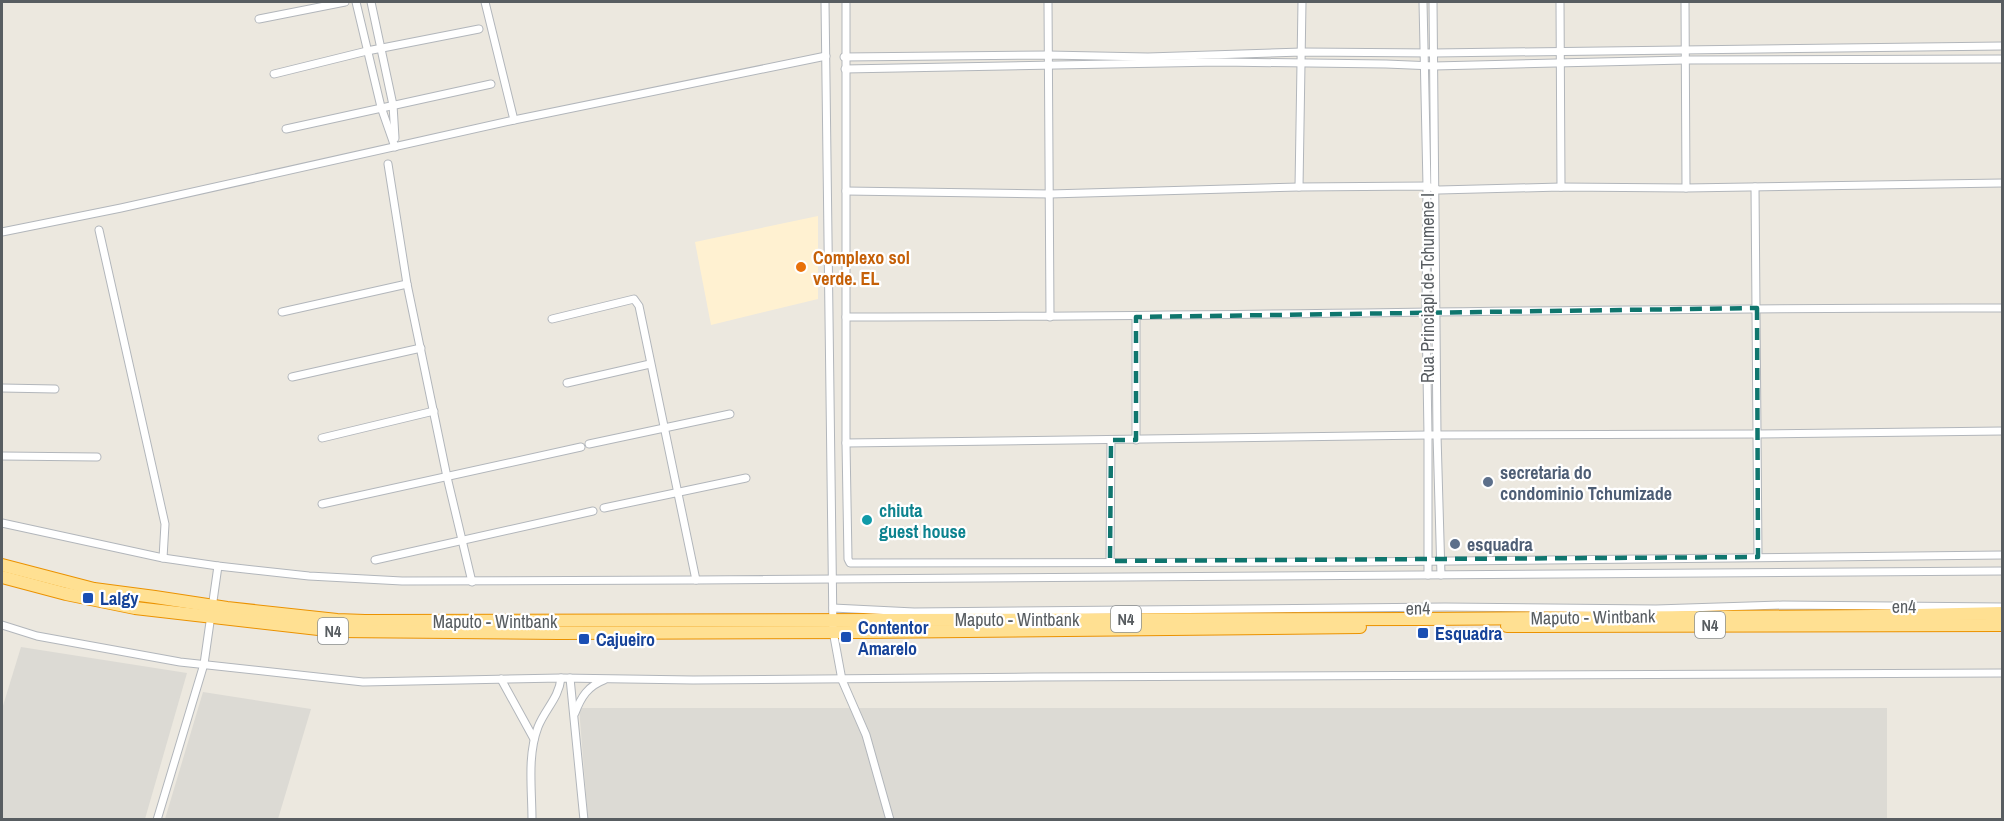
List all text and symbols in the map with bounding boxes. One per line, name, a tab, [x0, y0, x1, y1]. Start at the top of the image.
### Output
street label: Rua Princiapl de Tchumene I	[1415, 193, 1440, 383]
place label: Complexo sol verde. EL	[813, 245, 910, 291]
marker: Complexo sol verde. EL	[794, 260, 808, 274]
place label: secretaria do condominio Tchumizade	[1500, 460, 1672, 506]
marker: secretaria do condominio Tchumizade	[1481, 475, 1495, 489]
place label: chiuta guest house	[879, 498, 966, 544]
marker: chiuta guest house	[860, 513, 874, 527]
place label: esquadra	[1467, 532, 1533, 557]
marker: esquadra	[1448, 537, 1462, 551]
place label: Lalgy	[100, 586, 139, 611]
marker: Lalgy	[81, 591, 95, 605]
street label: en4	[1892, 594, 1916, 619]
street label: en4	[1405, 595, 1431, 621]
street label: Maputo - Wintbank	[1530, 603, 1656, 631]
road number: N4	[1111, 606, 1141, 632]
street label: Maputo - Wintbank	[955, 607, 1080, 632]
street label: Maputo - Wintbank	[433, 609, 558, 634]
road number: N4	[1695, 612, 1725, 638]
place label: Contentor Amarelo	[858, 615, 929, 661]
road number: N4	[318, 618, 348, 644]
place label: Esquadra	[1435, 621, 1503, 646]
marker: Esquadra	[1416, 626, 1430, 640]
place label: Cajueiro	[596, 627, 655, 652]
marker: Contentor Amarelo	[839, 630, 853, 644]
marker: Cajueiro	[577, 632, 591, 646]

